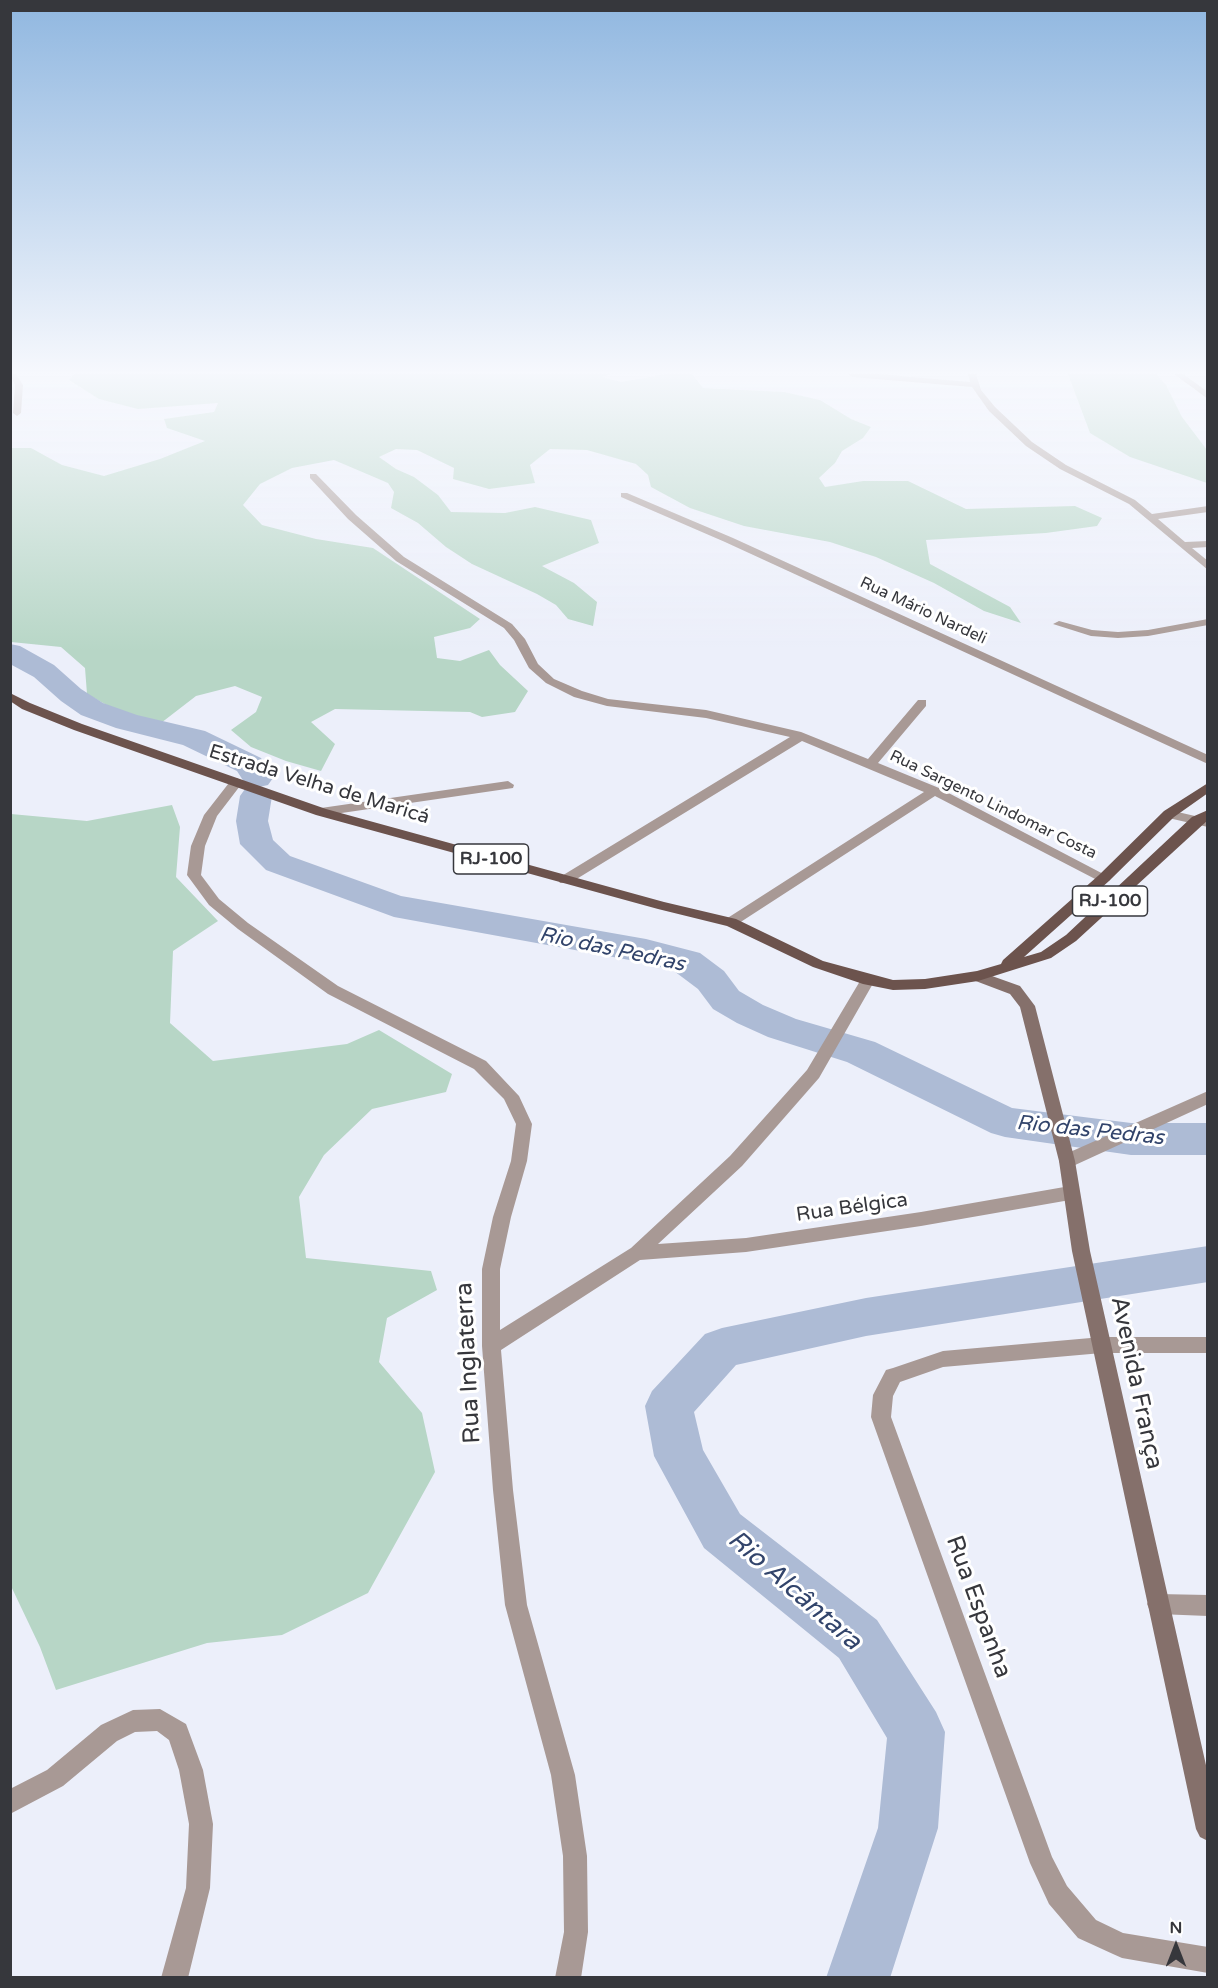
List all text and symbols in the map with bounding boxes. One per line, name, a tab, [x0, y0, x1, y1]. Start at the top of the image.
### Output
street label: Rua Mário Nardeli	[857, 573, 989, 649]
street label: Estrada Velha de Maricá	[206, 740, 432, 830]
street label: Rua Sargento Lindomar Costa	[886, 746, 1100, 864]
road number: RJ-100	[454, 844, 528, 874]
road number: RJ-100	[1072, 886, 1148, 916]
water label: Rio das Pedras	[537, 922, 687, 978]
water label: Rio das Pedras	[1015, 1111, 1165, 1151]
street label: Rua Bélgica	[795, 1188, 909, 1228]
street label: Rua Inglaterra	[450, 1282, 488, 1444]
street label: Avenida França	[1104, 1294, 1168, 1472]
water label: Rio Alcântara	[721, 1525, 867, 1657]
street label: Rua Espanha	[939, 1532, 1017, 1682]
north arrow	[1146, 1916, 1206, 1976]
text: N	[1170, 1918, 1182, 1938]

